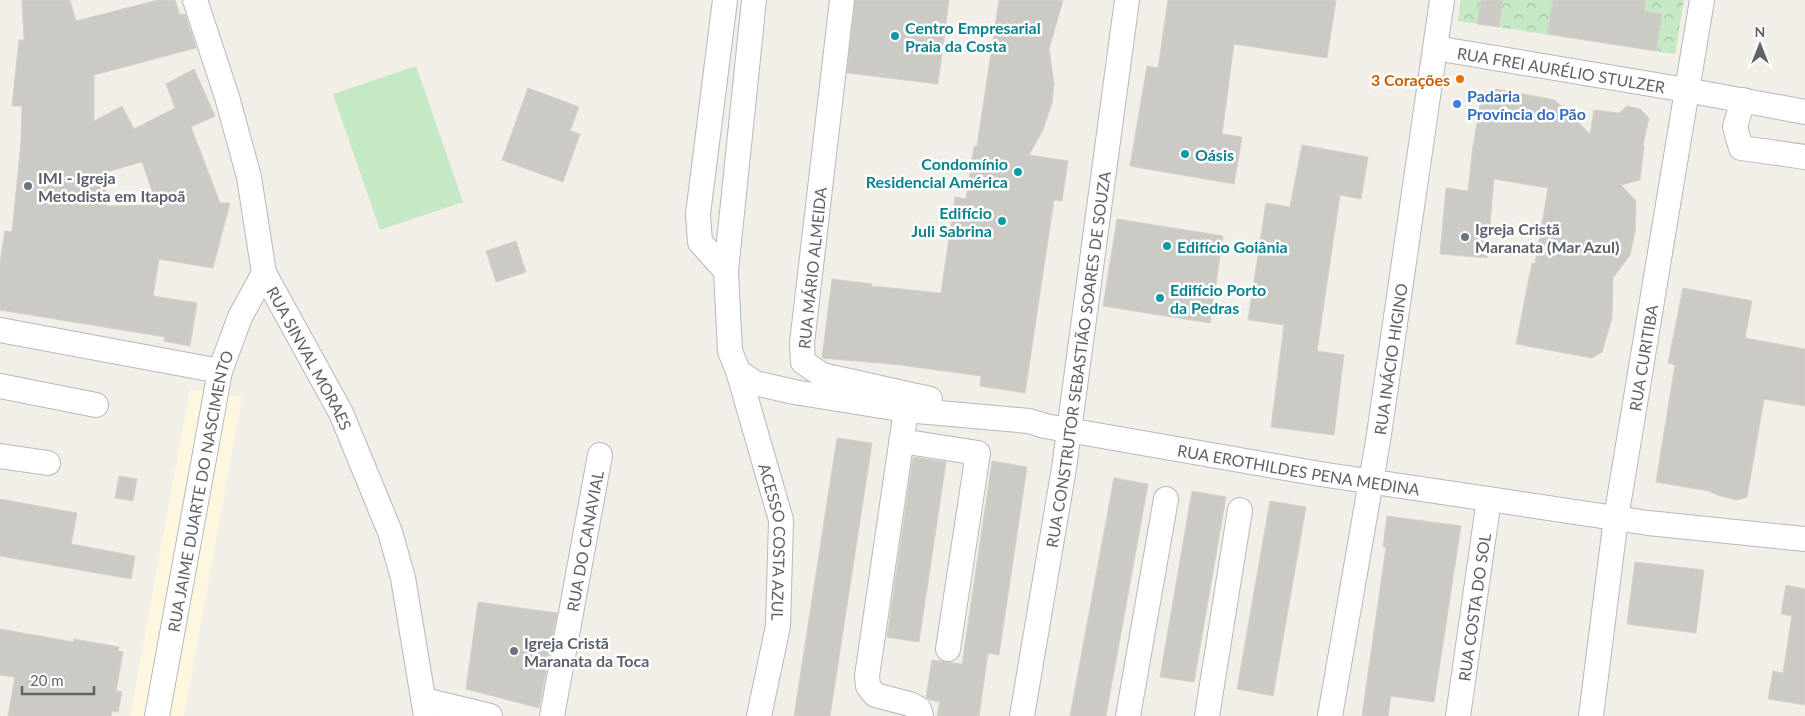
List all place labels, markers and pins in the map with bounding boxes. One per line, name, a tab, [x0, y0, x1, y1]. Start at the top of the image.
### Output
place label: Centro Empresarial Praia da Costa	[905, 18, 1041, 55]
marker: Centro Empresarial Praia da Costa	[889, 30, 901, 42]
place label: 3 Corações	[1371, 70, 1450, 89]
marker: 3 Corações	[1454, 73, 1466, 85]
place label: Padaria Província do Pão	[1467, 86, 1586, 123]
marker: Padaria Província do Pão	[1451, 98, 1463, 110]
place label: Oásis	[1195, 145, 1234, 164]
marker: Oásis	[1179, 148, 1191, 160]
place label: Condomínio Residencial América	[866, 154, 1008, 191]
marker: Condomínio Residencial América	[1012, 166, 1024, 178]
place label: IMI - Igreja Metodista em Itapoã	[38, 168, 185, 205]
marker: IMI - Igreja Metodista em Itapoã	[22, 180, 34, 192]
place label: Edifício Juli Sabrina	[911, 203, 992, 240]
marker: Edifício Juli Sabrina	[996, 215, 1008, 227]
place label: Igreja Cristã Maranata (Mar Azul)	[1475, 219, 1619, 256]
marker: Igreja Cristã Maranata (Mar Azul)	[1459, 231, 1471, 243]
place label: Edifício Goiânia	[1177, 237, 1288, 256]
marker: Edifício Goiânia	[1161, 240, 1173, 252]
place label: Edifício Porto da Pedras	[1170, 280, 1266, 317]
marker: Edifício Porto da Pedras	[1154, 292, 1166, 304]
place label: Igreja Cristã Maranata da Toca	[524, 633, 649, 670]
marker: Igreja Cristã Maranata da Toca	[508, 645, 520, 657]

